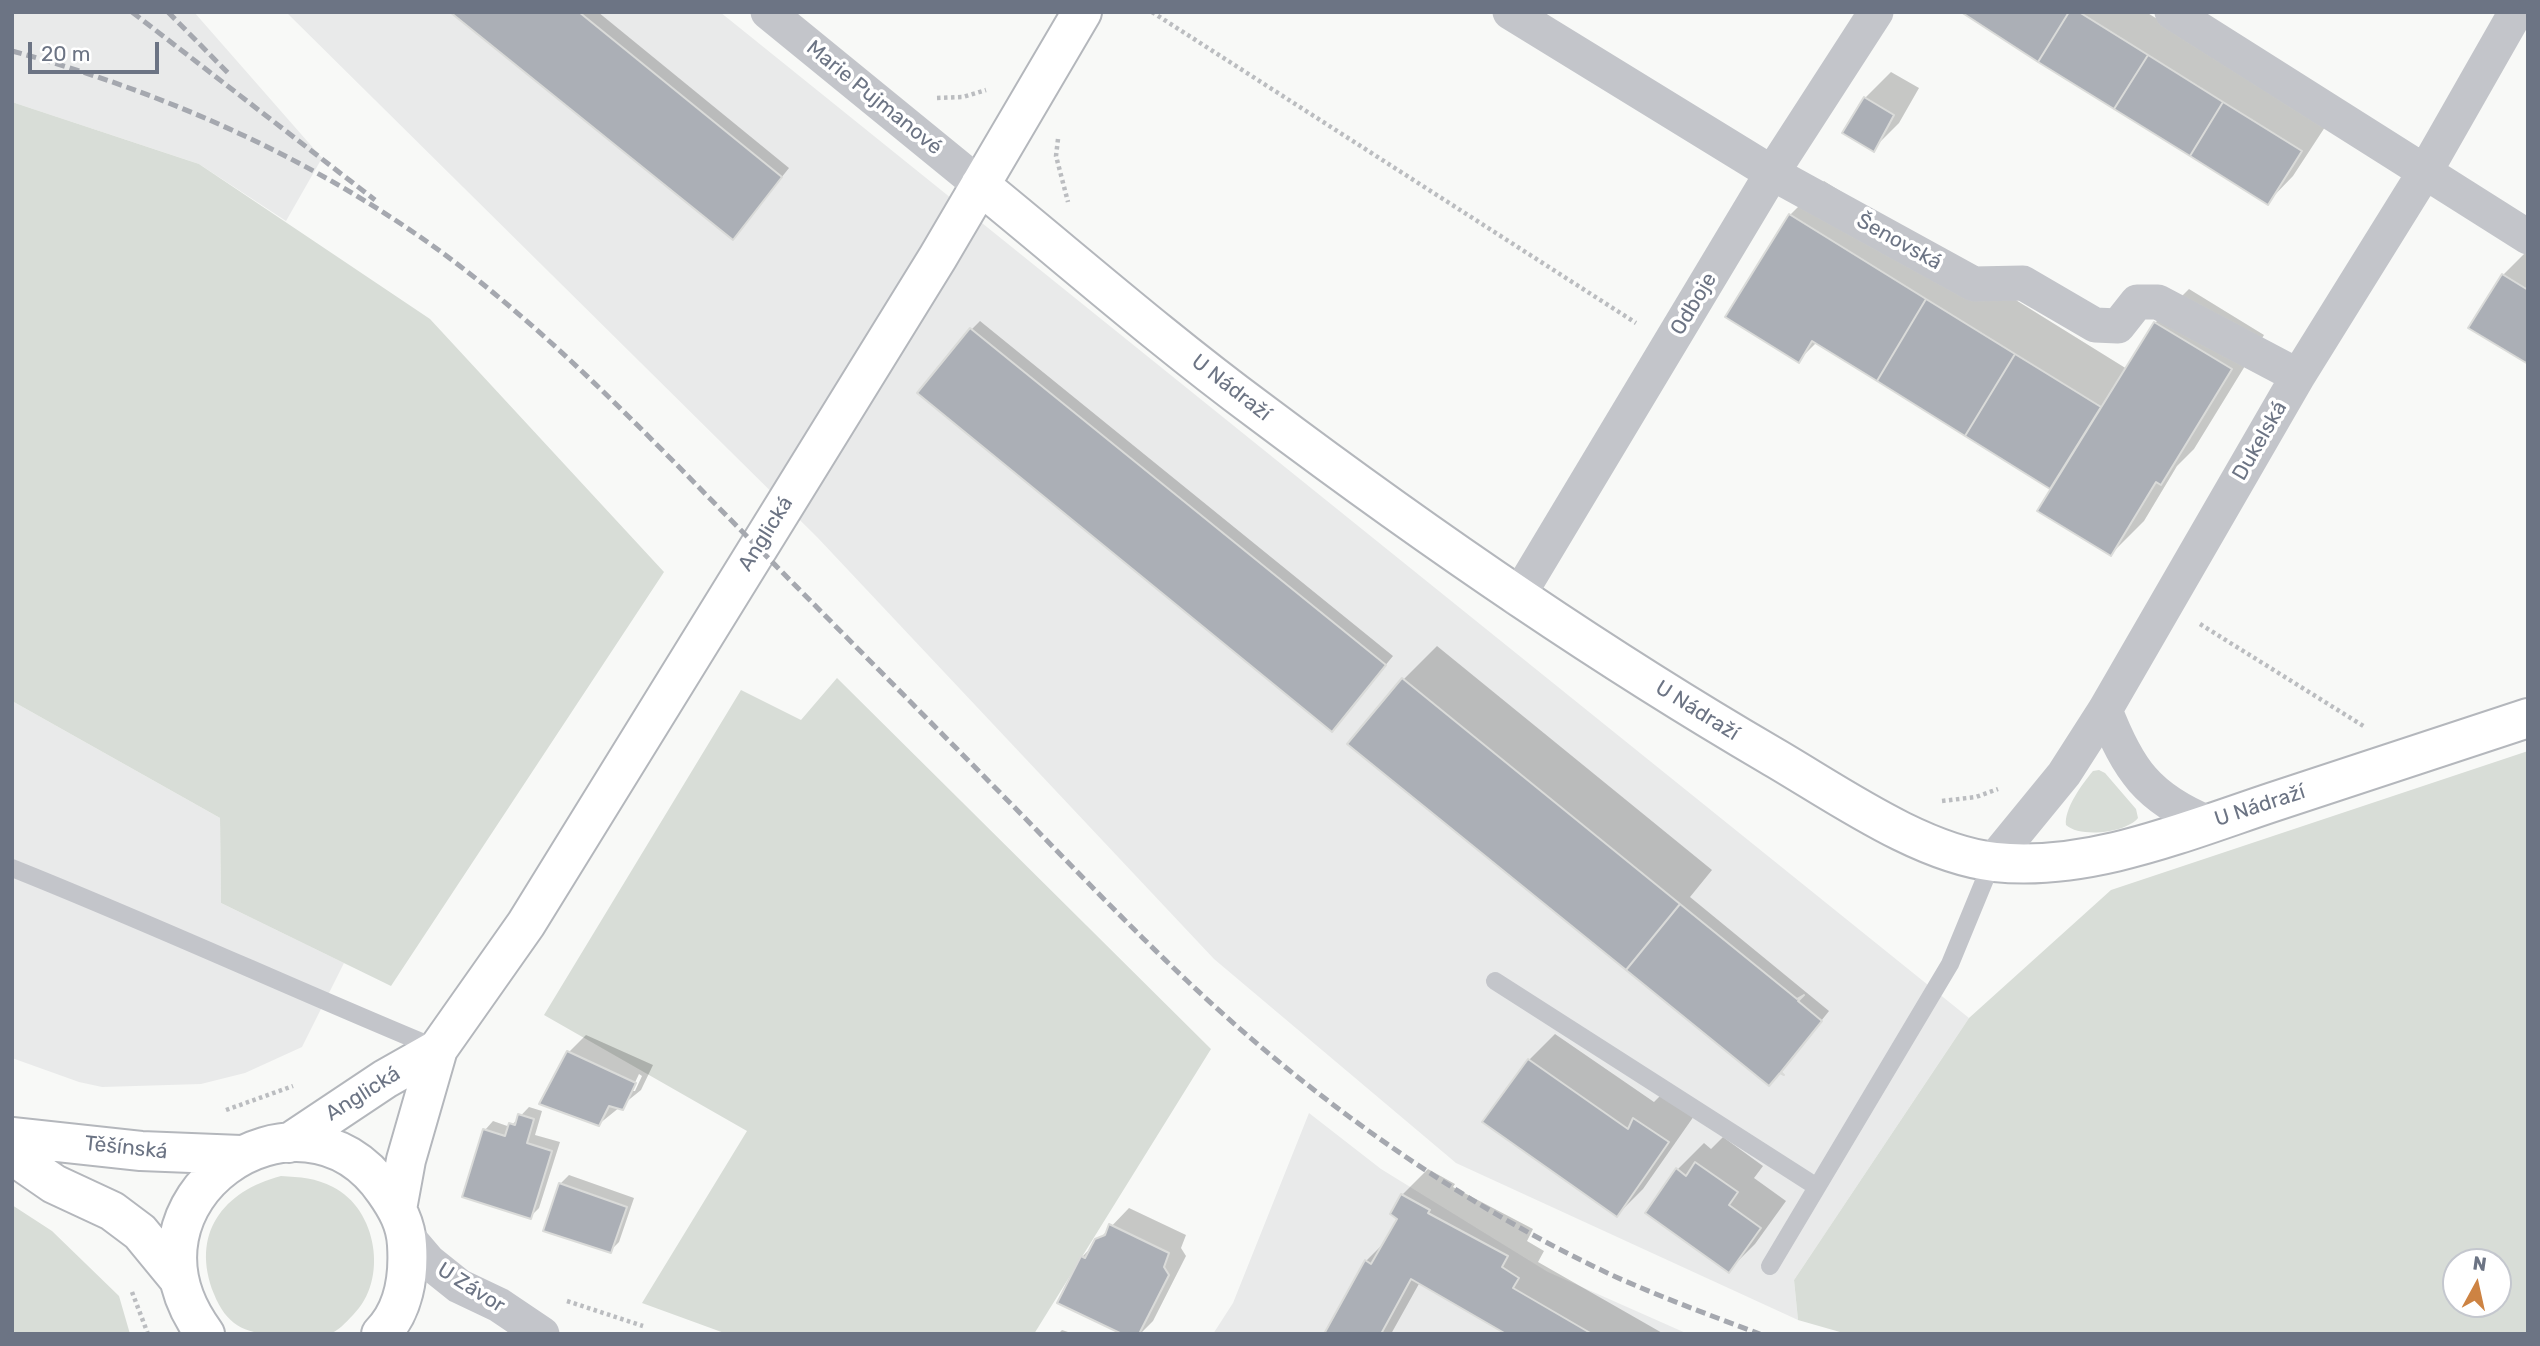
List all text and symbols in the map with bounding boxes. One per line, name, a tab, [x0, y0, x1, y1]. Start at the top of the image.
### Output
scale bar	[32, 28, 163, 72]
street label: Marie Pujmanové	[801, 36, 947, 160]
text: 20 m	[41, 41, 90, 66]
street label: Šenovská	[1852, 208, 1946, 276]
street label: Odboje	[1666, 268, 1722, 340]
street label: U Nádraží	[1186, 349, 1276, 427]
street label: Dukelská	[2227, 397, 2293, 485]
street label: Anglická	[733, 492, 799, 576]
street label: U Nádraží	[1651, 675, 1743, 747]
street label: U Nádraží	[2212, 780, 2308, 832]
street label: Anglická	[321, 1061, 405, 1127]
street label: Těšínská	[83, 1131, 169, 1165]
north arrow	[2442, 1248, 2512, 1318]
text: N	[2471, 1251, 2488, 1276]
street label: U Závor	[432, 1257, 510, 1319]

